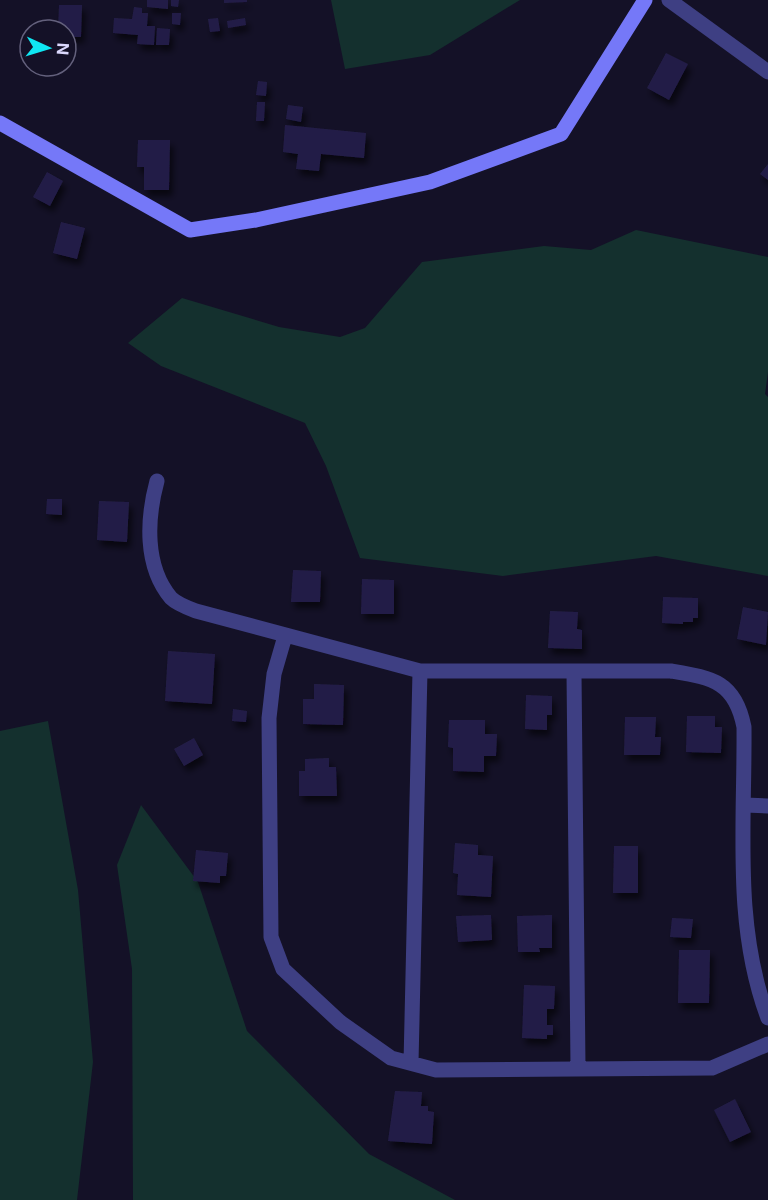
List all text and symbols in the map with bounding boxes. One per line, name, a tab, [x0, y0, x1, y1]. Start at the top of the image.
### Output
north arrow	[18, 18, 78, 78]
text: N	[53, 42, 73, 56]

